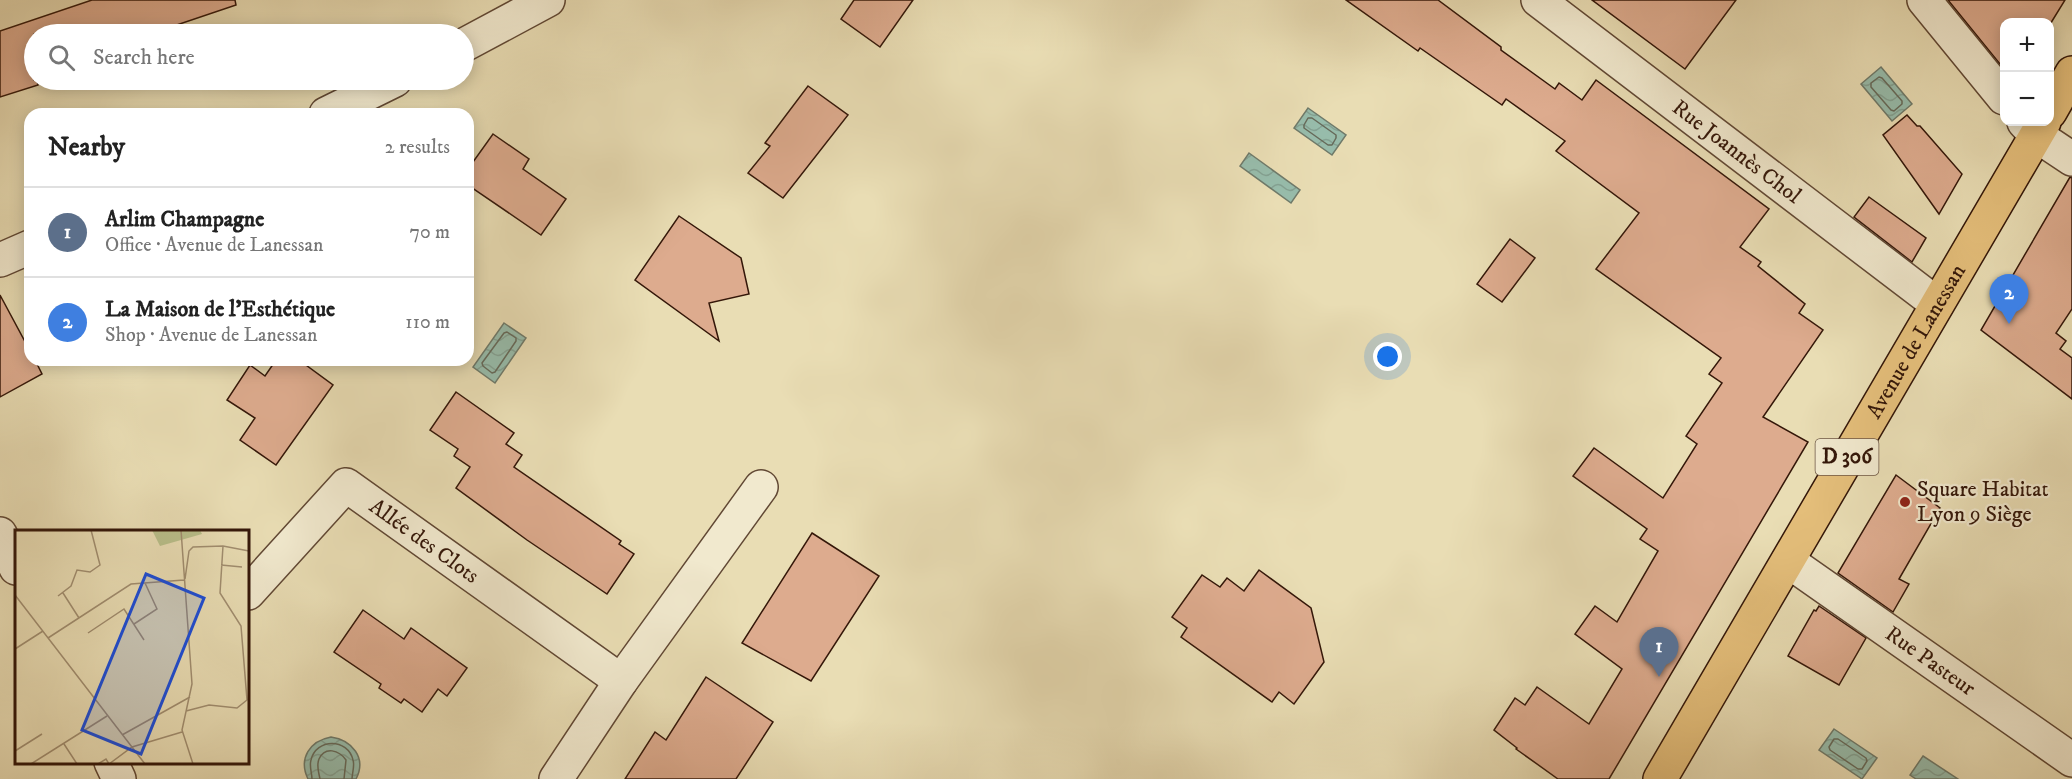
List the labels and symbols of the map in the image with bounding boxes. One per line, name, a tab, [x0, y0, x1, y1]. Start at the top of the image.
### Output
street label: Rue Joannès Chol	[1667, 94, 1807, 209]
street label: Avenue de Lanessan	[1860, 259, 1972, 423]
pin: 2	[1990, 274, 2028, 324]
your location	[1373, 342, 1402, 371]
road number: D 306	[1816, 439, 1878, 475]
place label: Square Habitat Lyon 9 Siège	[1917, 476, 2049, 528]
street label: Allée des Clots	[364, 493, 484, 589]
marker: Square Habitat Lyon 9 Siège	[1898, 495, 1912, 509]
inset map	[15, 530, 249, 764]
street label: Rue Pasteur	[1880, 620, 1981, 702]
pin: 1	[1640, 628, 1678, 677]

